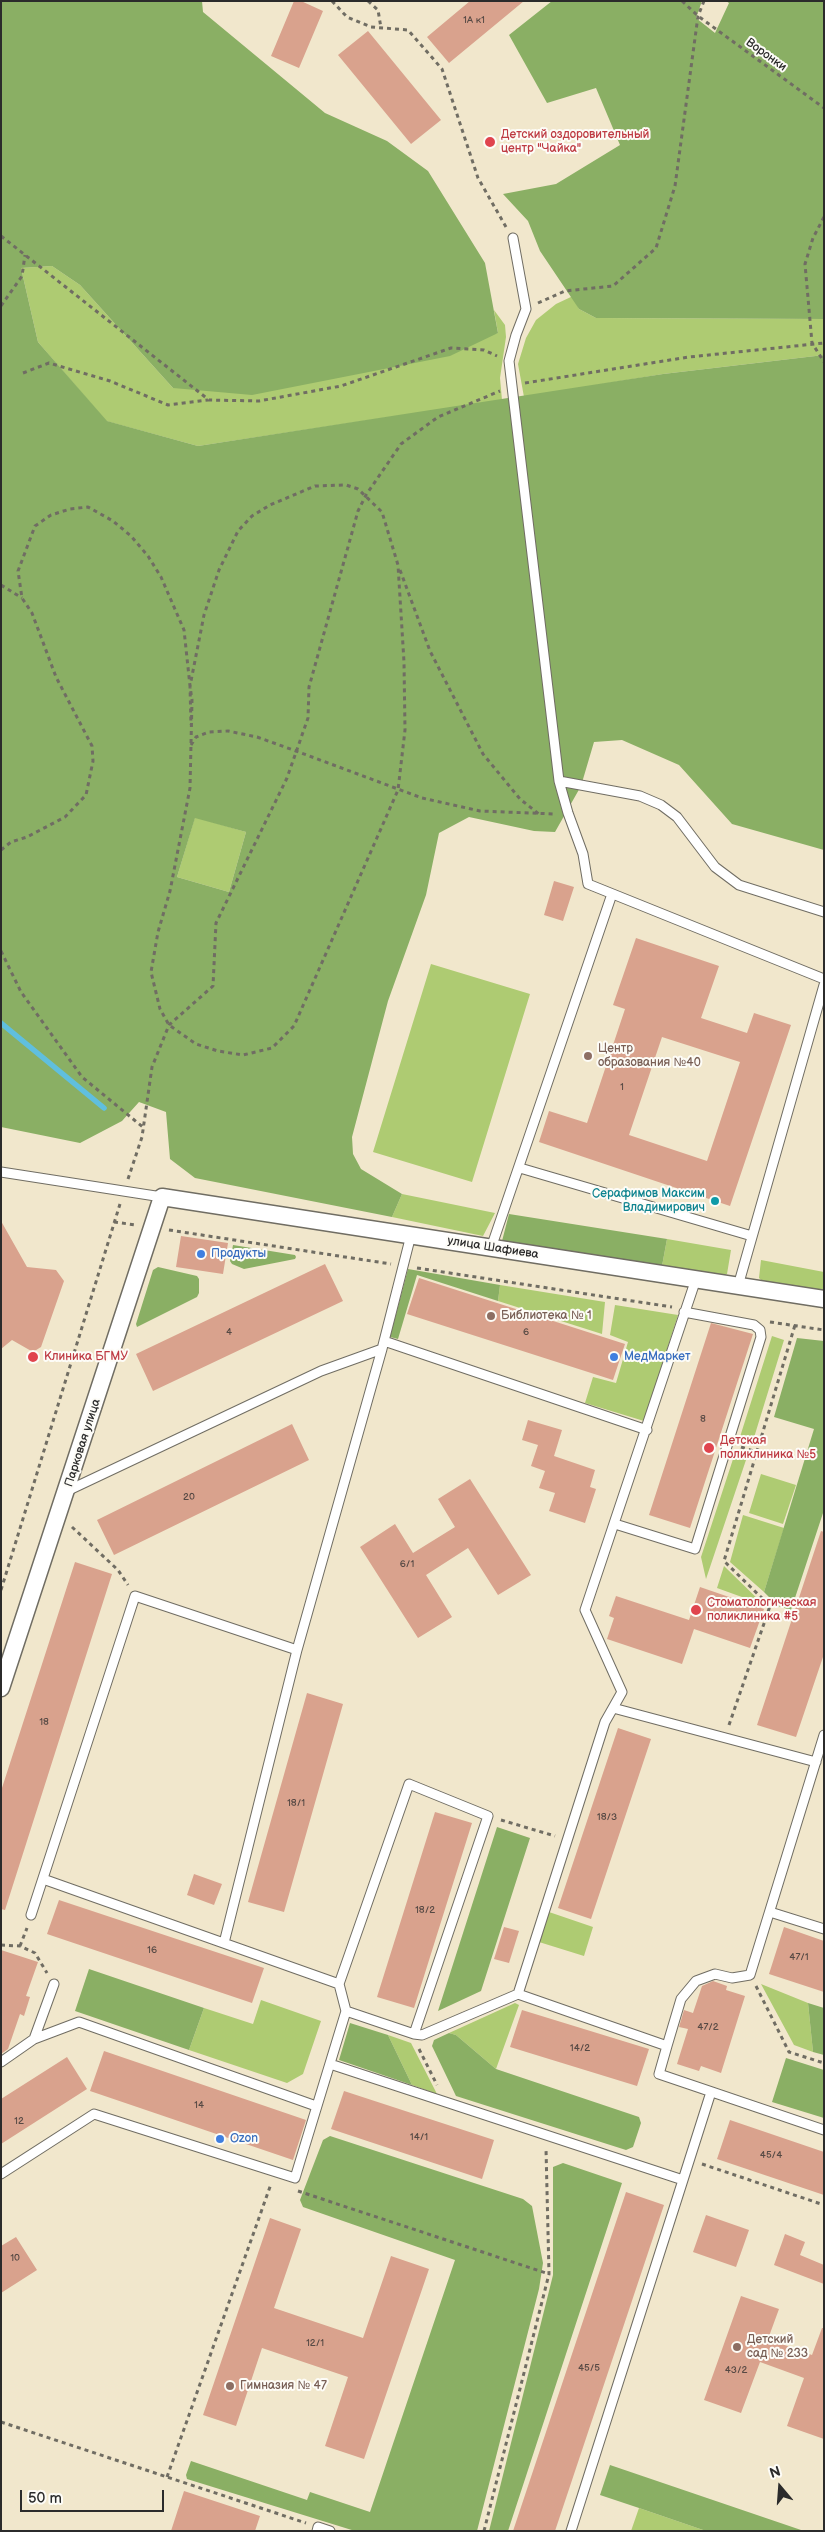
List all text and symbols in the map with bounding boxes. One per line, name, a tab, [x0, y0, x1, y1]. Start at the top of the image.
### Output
house number: 1А к1	[463, 14, 485, 26]
street label: Воронки	[743, 35, 789, 75]
place label: Детский оздоровительный центр "Чайка"	[501, 128, 649, 156]
marker: Детский оздоровительный центр "Чайка"	[483, 135, 497, 149]
place label: Центр образования №40	[598, 1042, 701, 1070]
marker: Центр образования №40	[582, 1050, 594, 1062]
house number: 1	[620, 1081, 624, 1093]
place label: Серафимов Максим Владимирович	[592, 1187, 705, 1215]
marker: Серафимов Максим Владимирович	[709, 1195, 721, 1207]
street label: улица Шафиева	[446, 1234, 540, 1262]
place label: Продукты	[211, 1247, 266, 1261]
marker: Продукты	[195, 1248, 207, 1260]
place label: Библиотека № 1	[501, 1309, 592, 1323]
marker: Библиотека № 1	[485, 1310, 497, 1322]
house number: 4	[226, 1326, 232, 1338]
house number: 6	[523, 1326, 529, 1338]
marker: Клиника БГМУ	[26, 1350, 40, 1364]
place label: Клиника БГМУ	[44, 1350, 128, 1364]
place label: МедМаркет	[624, 1350, 691, 1364]
marker: МедМаркет	[608, 1351, 620, 1363]
street label: Парковая улица	[62, 1397, 104, 1489]
house number: 8	[700, 1413, 706, 1425]
place label: Детская поликлиника №5	[720, 1434, 816, 1462]
marker: Детская поликлиника №5	[702, 1441, 716, 1455]
house number: 20	[183, 1491, 195, 1503]
house number: 6/1	[400, 1558, 414, 1570]
place label: Стоматологическая поликлиника #5	[707, 1596, 816, 1624]
marker: Стоматологическая поликлиника #5	[689, 1603, 703, 1617]
house number: 18	[39, 1716, 49, 1728]
house number: 18/1	[287, 1797, 305, 1809]
house number: 18/3	[597, 1811, 617, 1823]
house number: 18/2	[415, 1904, 435, 1916]
house number: 16	[147, 1944, 157, 1956]
house number: 47/1	[789, 1951, 809, 1963]
house number: 47/2	[697, 2021, 719, 2033]
house number: 14/2	[570, 2042, 590, 2054]
house number: 14	[194, 2099, 204, 2111]
house number: 12	[14, 2115, 24, 2127]
house number: 14/1	[410, 2131, 428, 2143]
place label: Ozon	[230, 2132, 258, 2146]
marker: Ozon	[214, 2133, 226, 2145]
house number: 45/4	[760, 2149, 782, 2161]
house number: 10	[10, 2252, 20, 2264]
place label: Детский сад № 233	[747, 2333, 808, 2361]
house number: 12/1	[306, 2337, 324, 2349]
marker: Детский сад № 233	[731, 2341, 743, 2353]
house number: 45/5	[578, 2362, 600, 2374]
house number: 43/2	[725, 2364, 747, 2376]
place label: Гимназия № 47	[240, 2379, 327, 2393]
marker: Гимназия № 47	[224, 2380, 236, 2392]
north arrow	[755, 2462, 805, 2512]
text: N	[768, 2463, 783, 2482]
scale bar	[22, 2480, 166, 2512]
text: 50 m	[28, 2489, 62, 2508]

